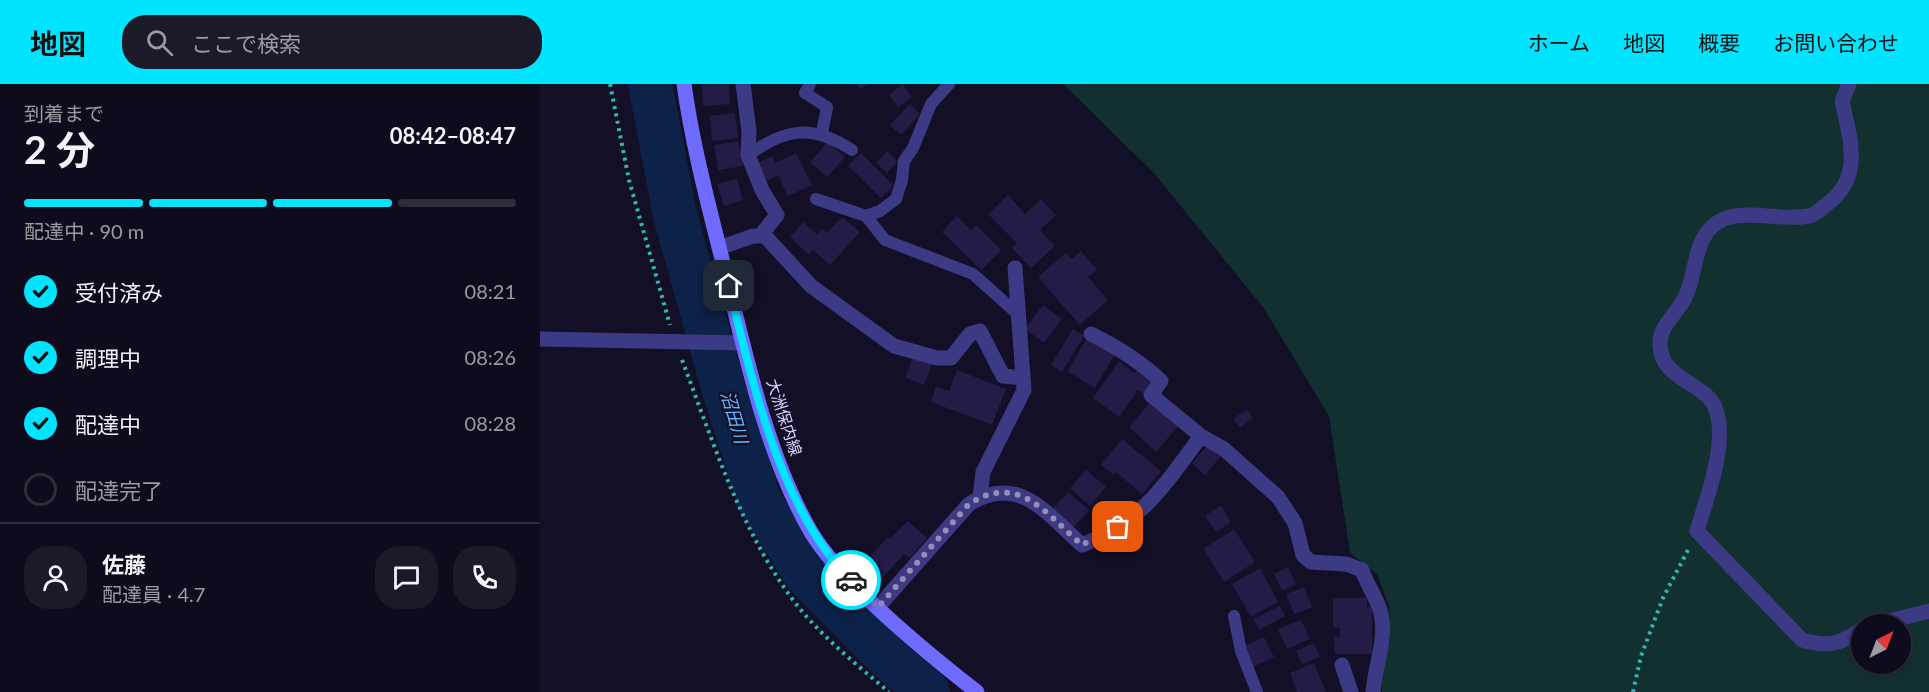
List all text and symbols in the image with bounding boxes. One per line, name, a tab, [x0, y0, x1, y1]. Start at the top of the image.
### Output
search box	[122, 15, 542, 69]
text: 地図	[30, 26, 86, 60]
icon: search	[143, 26, 176, 59]
text: ここで検索	[191, 30, 301, 57]
text: ホーム	[1528, 30, 1590, 55]
text: 地図	[1623, 30, 1665, 55]
text: 概要	[1698, 30, 1740, 55]
text: お問い合わせ	[1773, 30, 1899, 55]
text: 到着まで	[24, 101, 104, 125]
text: 08:42–08:47	[390, 122, 516, 149]
text: 2 分	[24, 126, 95, 172]
text: 配達中 · 90 m	[24, 219, 144, 243]
pin	[703, 260, 754, 311]
icon: home	[712, 269, 745, 302]
icon: check	[24, 275, 57, 308]
text: 受付済み	[75, 279, 163, 306]
text: 08:21	[465, 279, 516, 303]
icon: check	[24, 341, 57, 374]
text: 調理中	[75, 345, 141, 372]
text: 08:26	[465, 345, 516, 369]
street label: 大洲保内線	[764, 376, 806, 458]
water label: 沼田川	[717, 388, 754, 448]
icon: check	[24, 407, 57, 440]
text: 配達中	[75, 411, 141, 438]
text: 08:28	[465, 411, 516, 435]
text: 配達完了	[75, 477, 163, 504]
pin	[1092, 501, 1143, 552]
icon: bag	[1101, 510, 1134, 543]
button: person	[24, 546, 87, 609]
button: chat	[375, 546, 438, 609]
button: phone	[453, 546, 516, 609]
courier	[821, 550, 881, 610]
text: 佐藤	[102, 551, 146, 578]
icon: car	[835, 564, 868, 597]
text: 配達員 · 4.7	[102, 582, 205, 606]
north arrow	[1851, 614, 1911, 674]
map controls	[1851, 614, 1911, 674]

